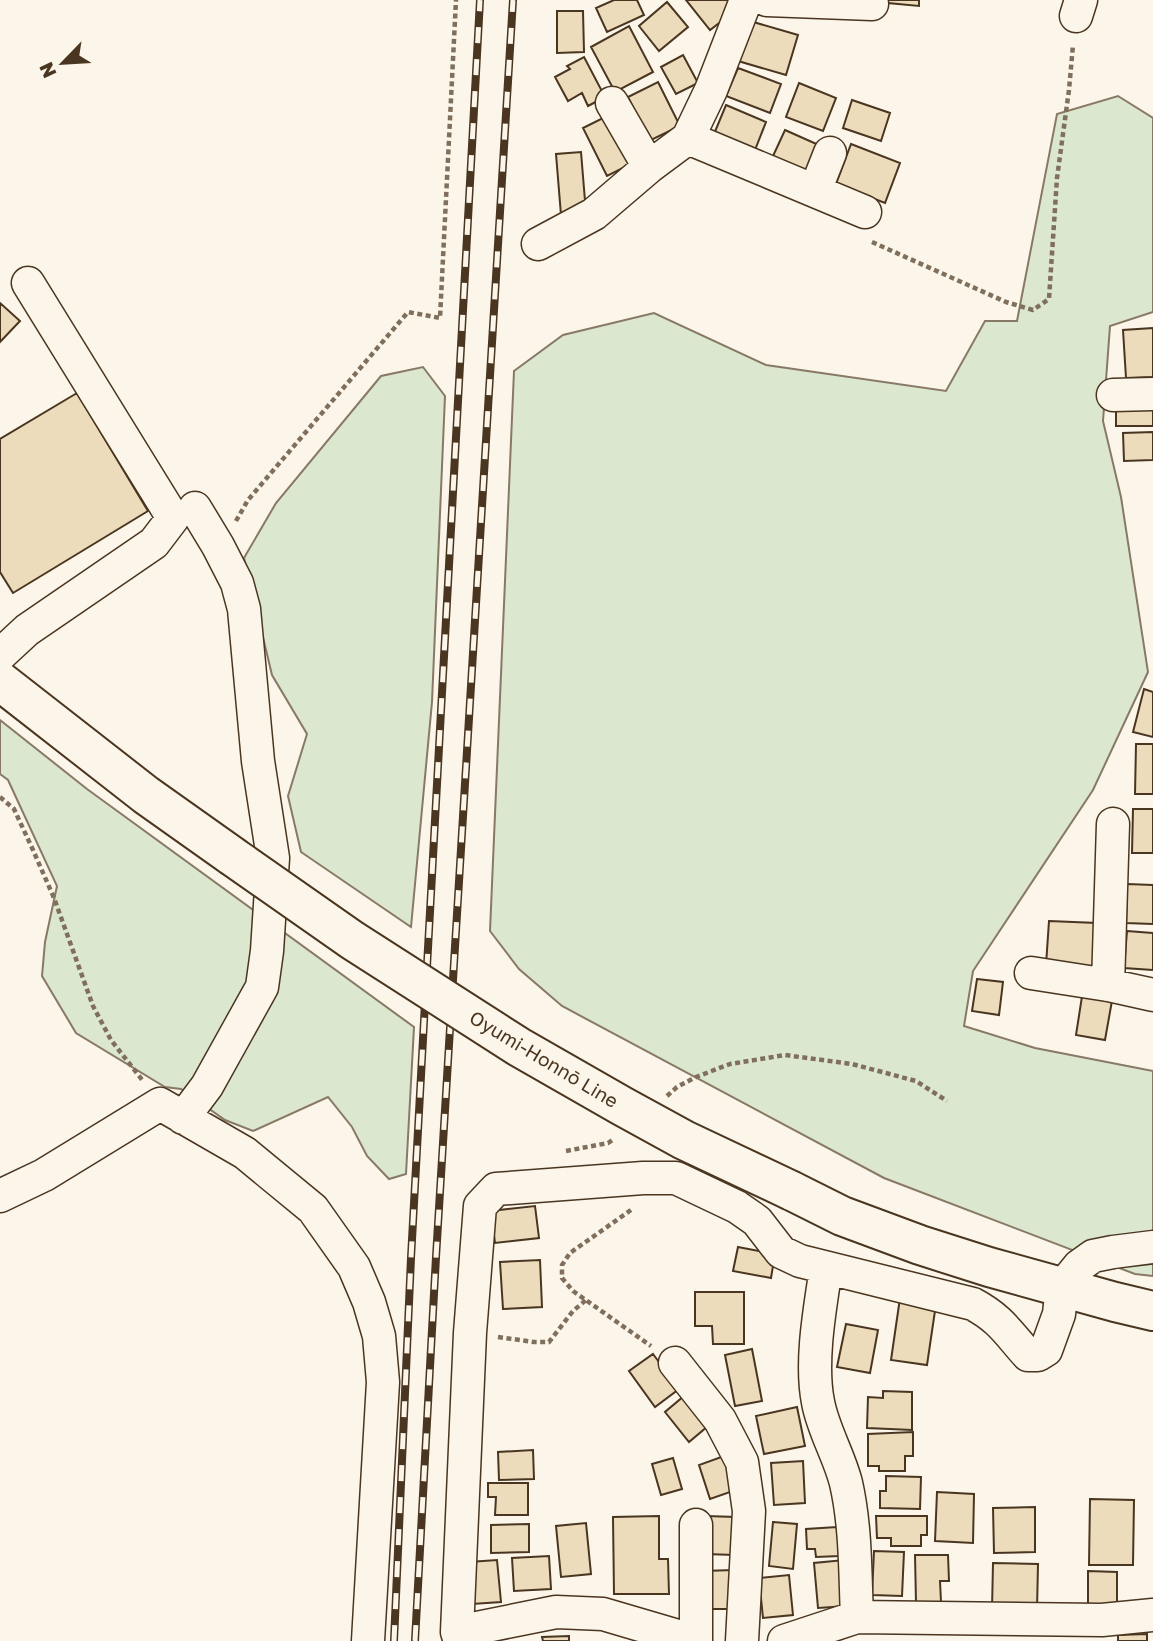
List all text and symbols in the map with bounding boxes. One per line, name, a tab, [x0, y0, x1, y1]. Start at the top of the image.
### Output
north arrow	[28, 28, 98, 98]
text: N	[34, 59, 61, 82]
street label: Oyumi-Honnō Line	[466, 1005, 623, 1112]

